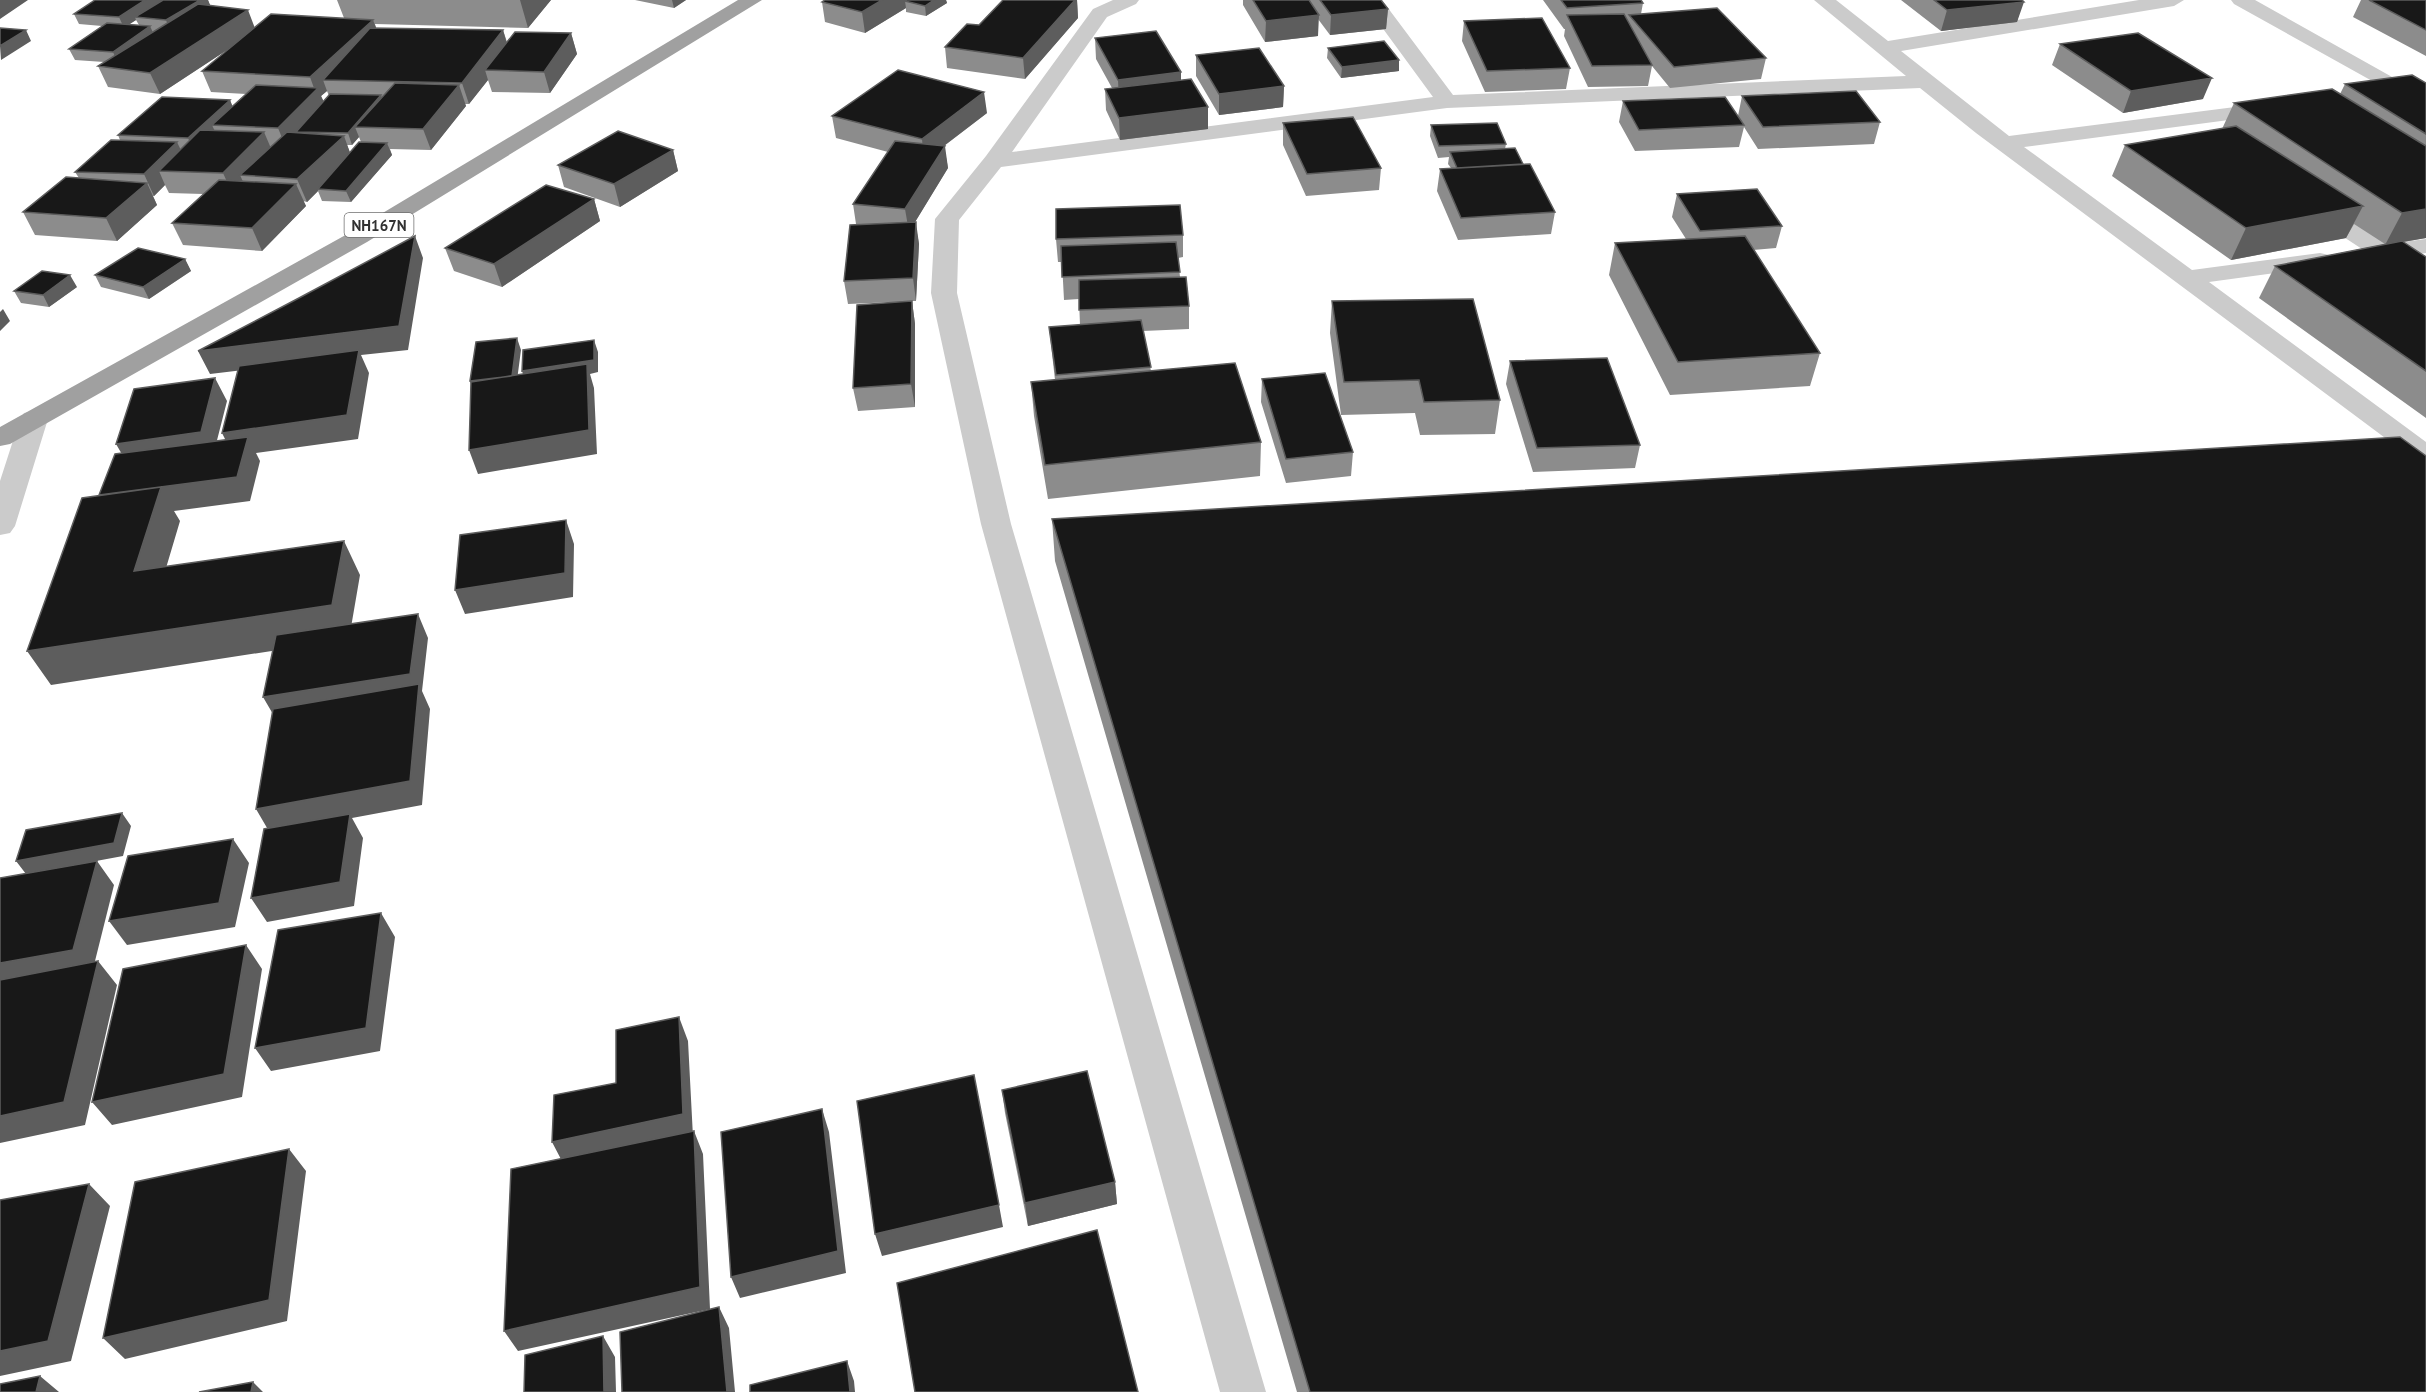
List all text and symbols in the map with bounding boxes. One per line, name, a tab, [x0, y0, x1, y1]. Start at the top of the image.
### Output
road number: NH167N	[344, 213, 413, 237]

